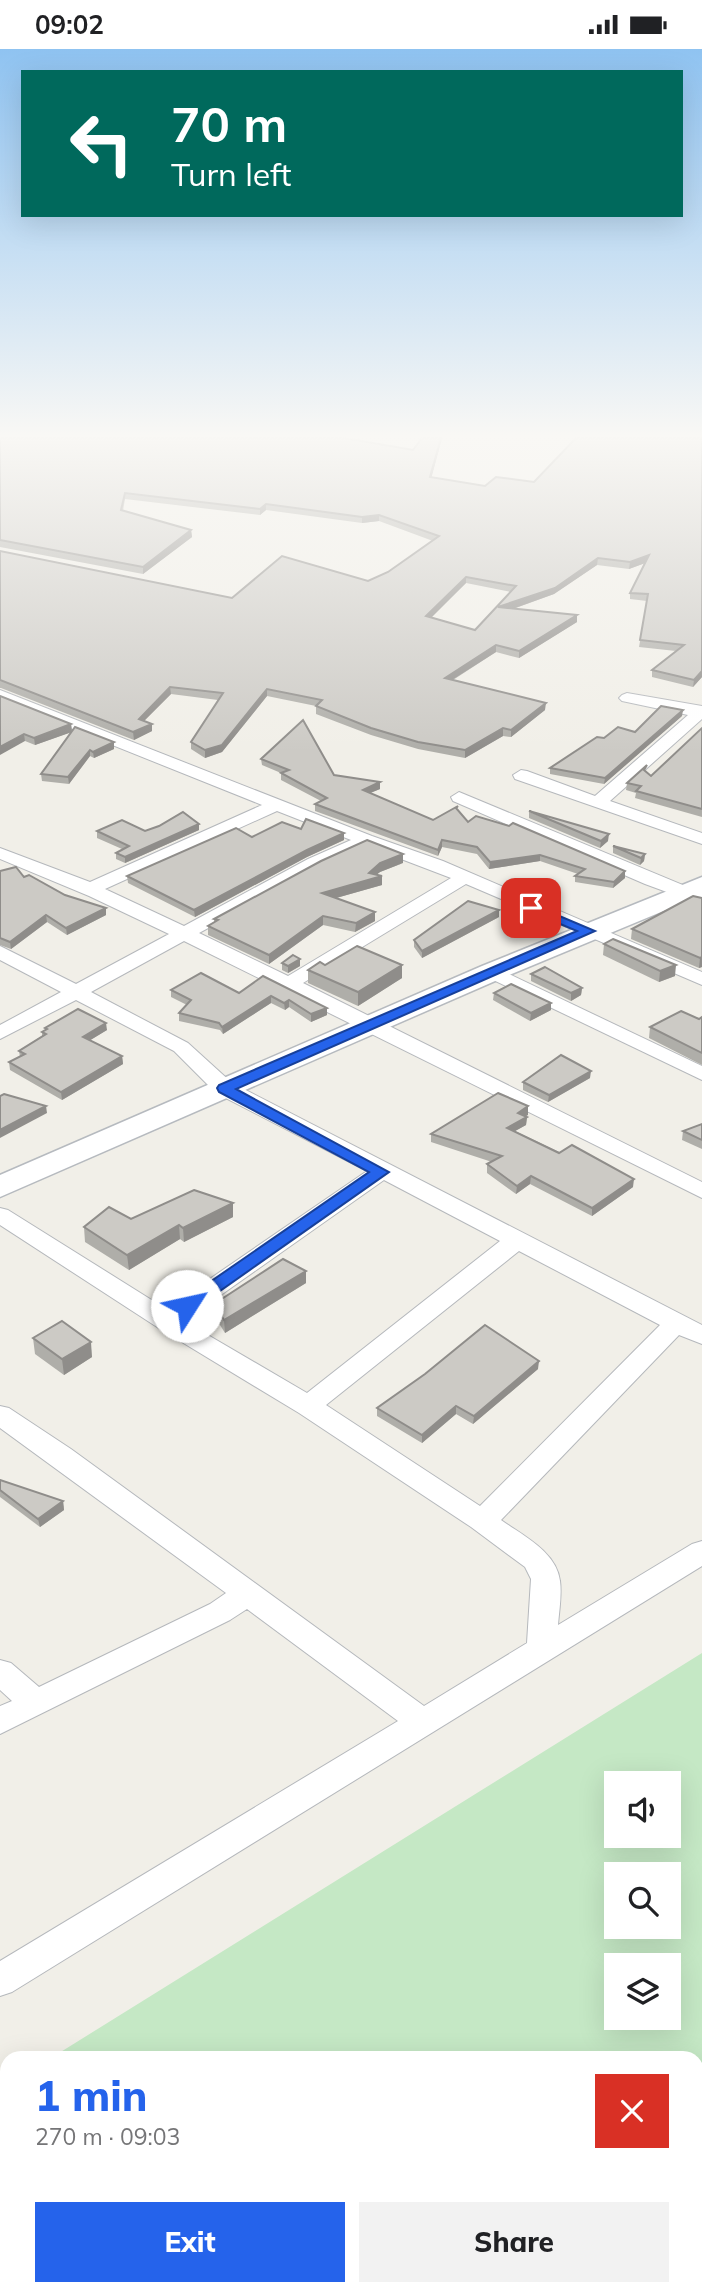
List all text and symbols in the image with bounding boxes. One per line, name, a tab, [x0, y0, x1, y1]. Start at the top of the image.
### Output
text: 09:02	[35, 8, 104, 41]
text: 70 m	[171, 93, 287, 154]
icon: left	[56, 98, 147, 189]
text: Turn left	[171, 154, 291, 194]
pin	[501, 878, 561, 938]
icon: arrive	[512, 889, 550, 927]
position arrow	[150, 1269, 224, 1343]
map controls	[604, 1771, 681, 2030]
button: sound	[604, 1771, 681, 1848]
button: search	[604, 1862, 681, 1939]
button: layers	[604, 1953, 681, 2030]
text: 1 min	[35, 2069, 148, 2122]
button: close	[595, 2074, 669, 2148]
text: 270 m · 09:03	[35, 2122, 180, 2151]
button: Exit	[35, 2202, 345, 2282]
button: Share	[359, 2202, 669, 2282]

